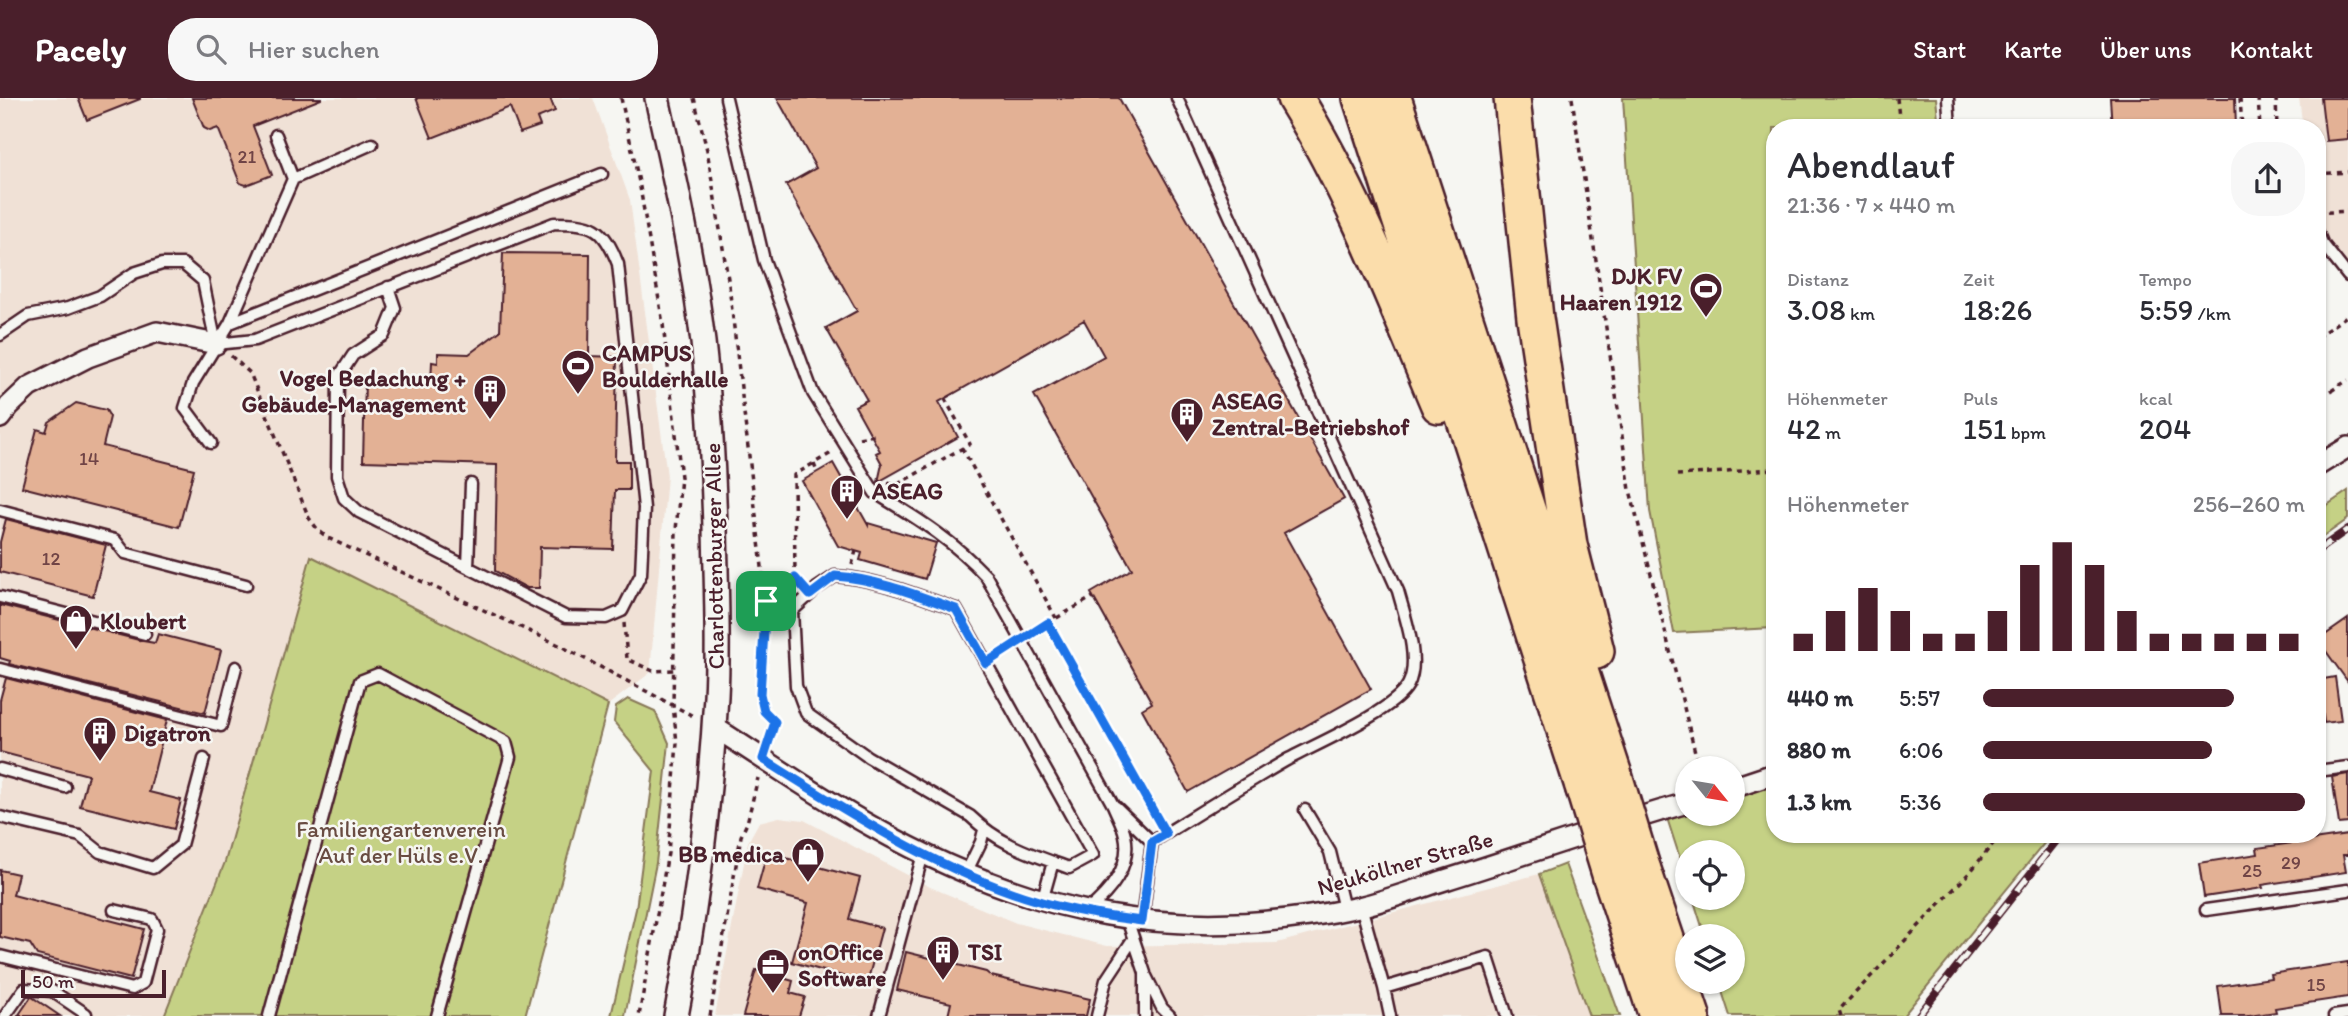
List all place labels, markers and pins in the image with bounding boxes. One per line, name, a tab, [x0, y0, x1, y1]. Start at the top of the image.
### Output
place label: DJK FV Haaren 1912	[1560, 262, 1683, 316]
sports icon: DJK FV Haaren 1912	[1687, 270, 1725, 319]
place label: CAMPUS Boulderhalle	[602, 339, 729, 393]
sports icon: CAMPUS Boulderhalle	[559, 347, 597, 396]
place label: Vogel Bedachung + Gebäude-Management	[242, 364, 466, 418]
building icon: Vogel Bedachung + Gebäude-Management	[471, 372, 509, 421]
place label: ASEAG Zentral-Betriebshof	[1211, 387, 1410, 441]
building icon: ASEAG Zentral-Betriebshof	[1168, 395, 1206, 444]
building icon: ASEAG	[828, 472, 866, 521]
place label: ASEAG	[871, 477, 943, 505]
pin	[736, 571, 796, 631]
shop icon: Kloubert	[57, 602, 95, 651]
place label: Kloubert	[100, 607, 187, 635]
building icon: Digatron	[81, 714, 119, 763]
place label: Digatron	[124, 719, 212, 747]
shop icon: BB medica	[789, 835, 827, 884]
place label: BB medica	[678, 840, 785, 868]
building icon: TSI	[924, 933, 962, 982]
place label: onOffice Software	[798, 938, 886, 992]
place label: TSI	[967, 938, 1003, 966]
office icon: onOffice Software	[754, 946, 792, 995]

